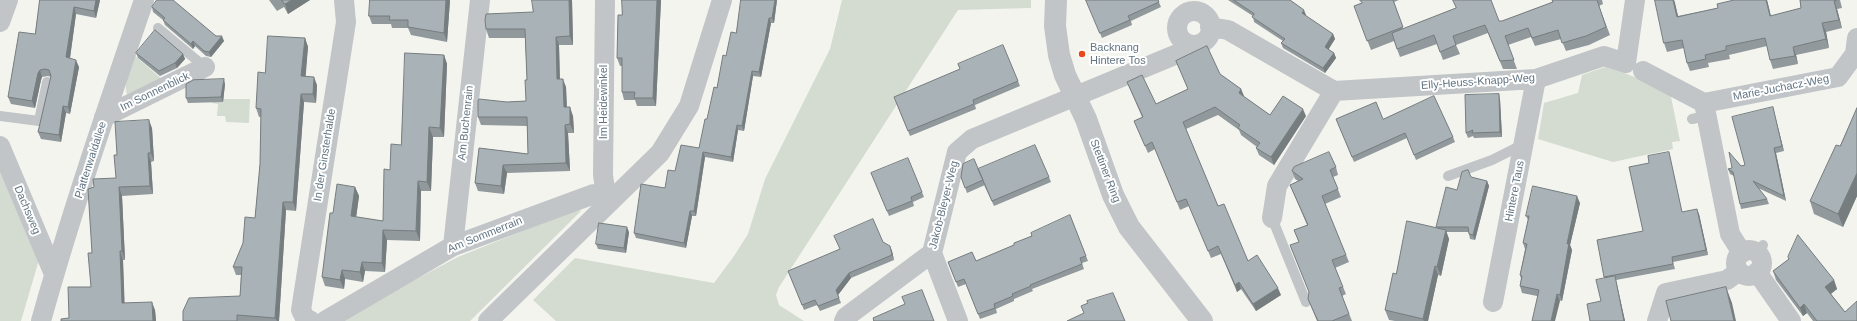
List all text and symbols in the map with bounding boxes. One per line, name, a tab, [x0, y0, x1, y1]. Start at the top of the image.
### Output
place label: Backnang Hintere Tos	[1090, 41, 1146, 67]
marker: Backnang Hintere Tos	[1077, 49, 1087, 59]
street label: Im Heidewinkel	[597, 65, 611, 139]
street label: Im Sonnenblick	[118, 70, 192, 114]
street label: Elly-Heuss-Knapp-Weg	[1421, 71, 1535, 93]
street label: Marie-Juchacz-Weg	[1732, 72, 1830, 104]
street label: Am Buchenrain	[456, 85, 476, 161]
street label: In der Ginsterhalde	[311, 108, 339, 202]
street label: Plattenwaldallee	[72, 120, 110, 200]
street label: Stettiner Ring	[1087, 138, 1123, 204]
street label: Hintere Taus	[1503, 159, 1527, 223]
street label: Jakob-Bleyer-Weg	[927, 160, 961, 250]
street label: Dachsweg	[11, 184, 43, 236]
street label: Am Sommerrain	[446, 214, 524, 256]

